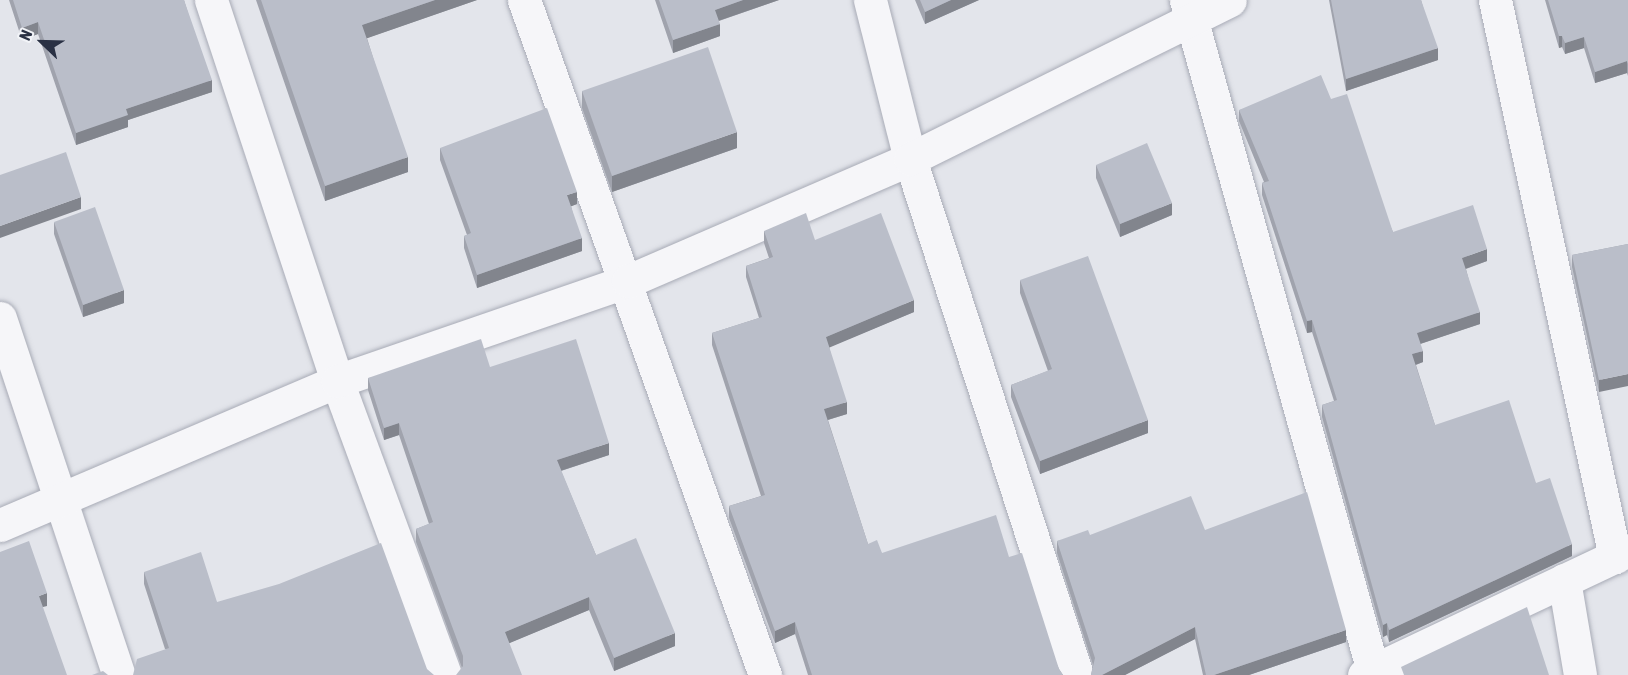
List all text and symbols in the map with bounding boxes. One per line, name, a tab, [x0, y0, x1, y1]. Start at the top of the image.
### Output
north arrow	[12, 12, 72, 72]
text: N	[15, 27, 36, 43]

